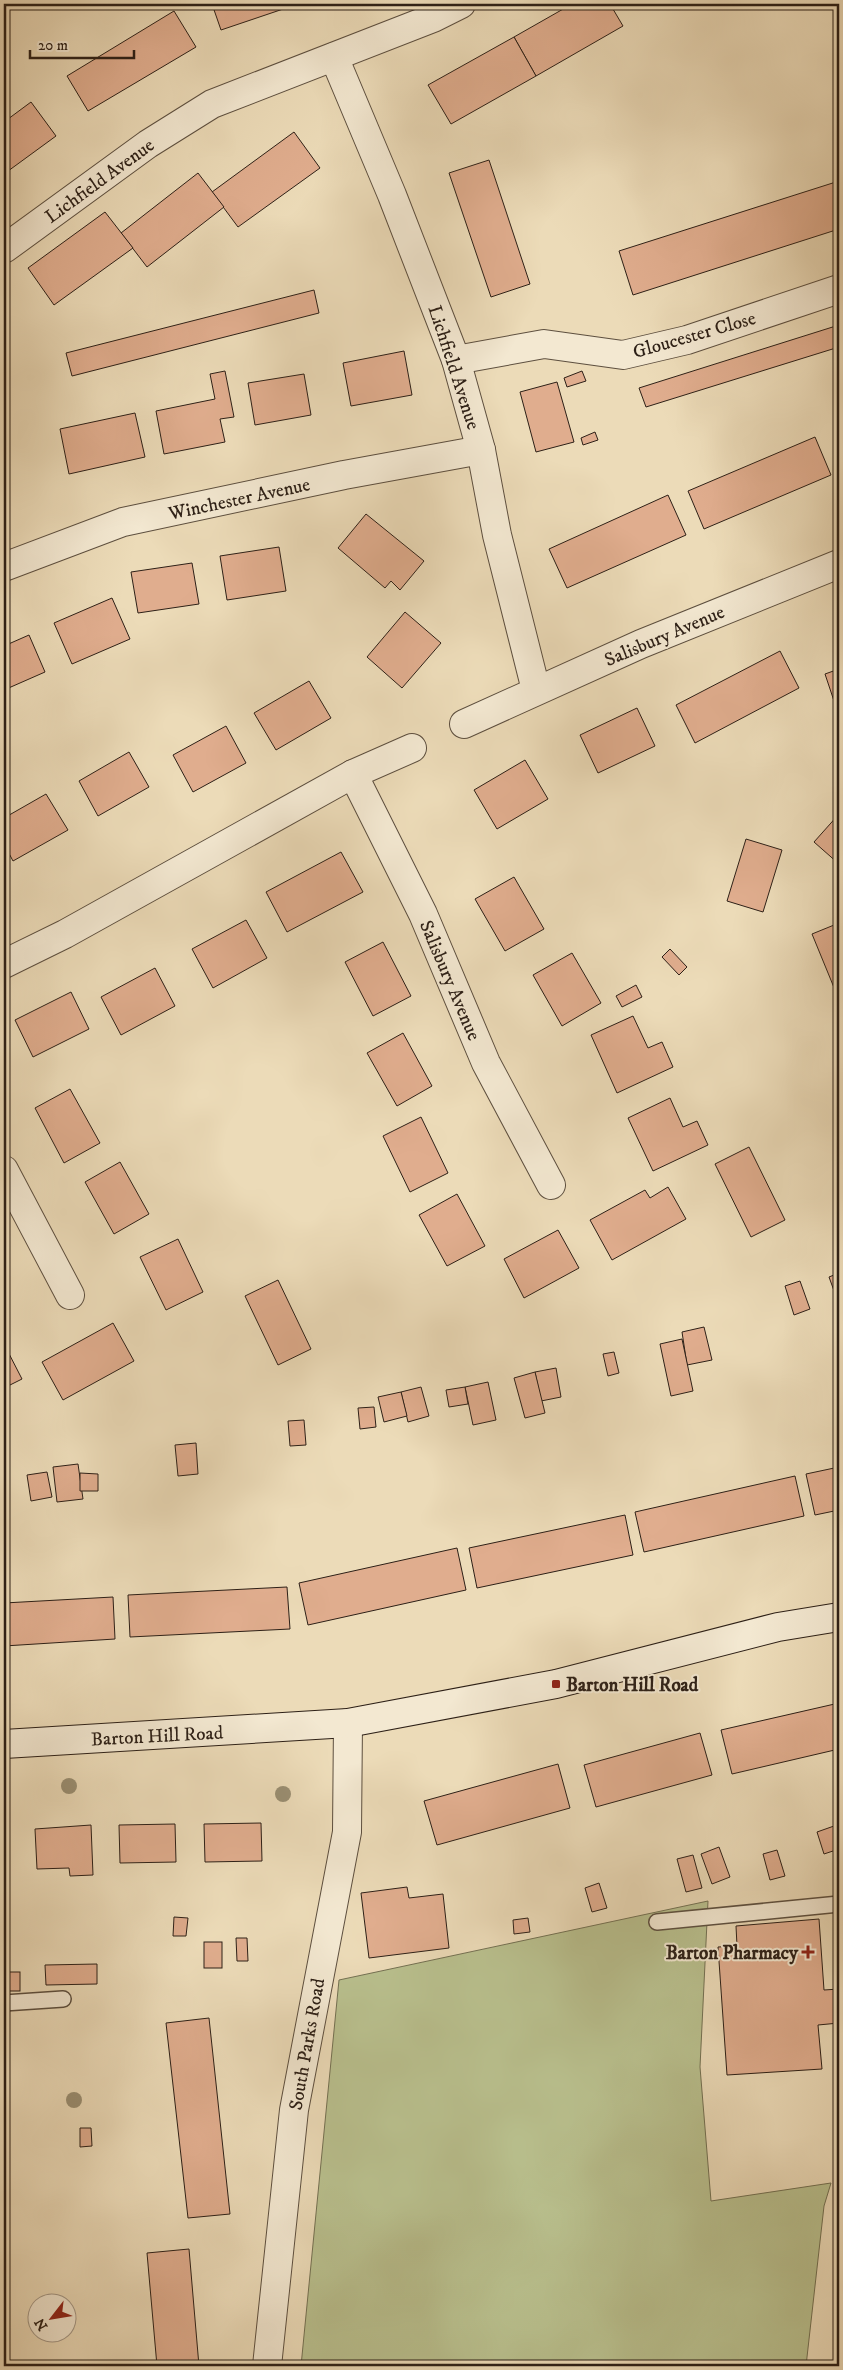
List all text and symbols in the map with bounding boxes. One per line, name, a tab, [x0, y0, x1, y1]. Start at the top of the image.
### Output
scale bar	[30, 28, 134, 60]
text: 20 m	[38, 36, 68, 55]
street label: Lichfield Avenue	[41, 134, 159, 229]
street label: Lichfield Avenue	[423, 302, 485, 433]
street label: Gloucester Close	[630, 307, 759, 364]
street label: Winchester Avenue	[165, 473, 312, 526]
street label: Salisbury Avenue	[601, 601, 728, 672]
street label: Salisbury Avenue	[414, 917, 485, 1044]
place label: Barton Hill Road	[566, 1674, 699, 1697]
marker: Barton Hill Road	[550, 1678, 562, 1690]
street label: Barton Hill Road	[90, 1722, 224, 1751]
place label: Barton Pharmacy	[666, 1942, 799, 1965]
marker: Barton Pharmacy	[802, 1946, 814, 1958]
street label: South Parks Road	[285, 1976, 331, 2112]
north arrow	[28, 2292, 78, 2342]
text: N	[31, 2314, 52, 2334]

